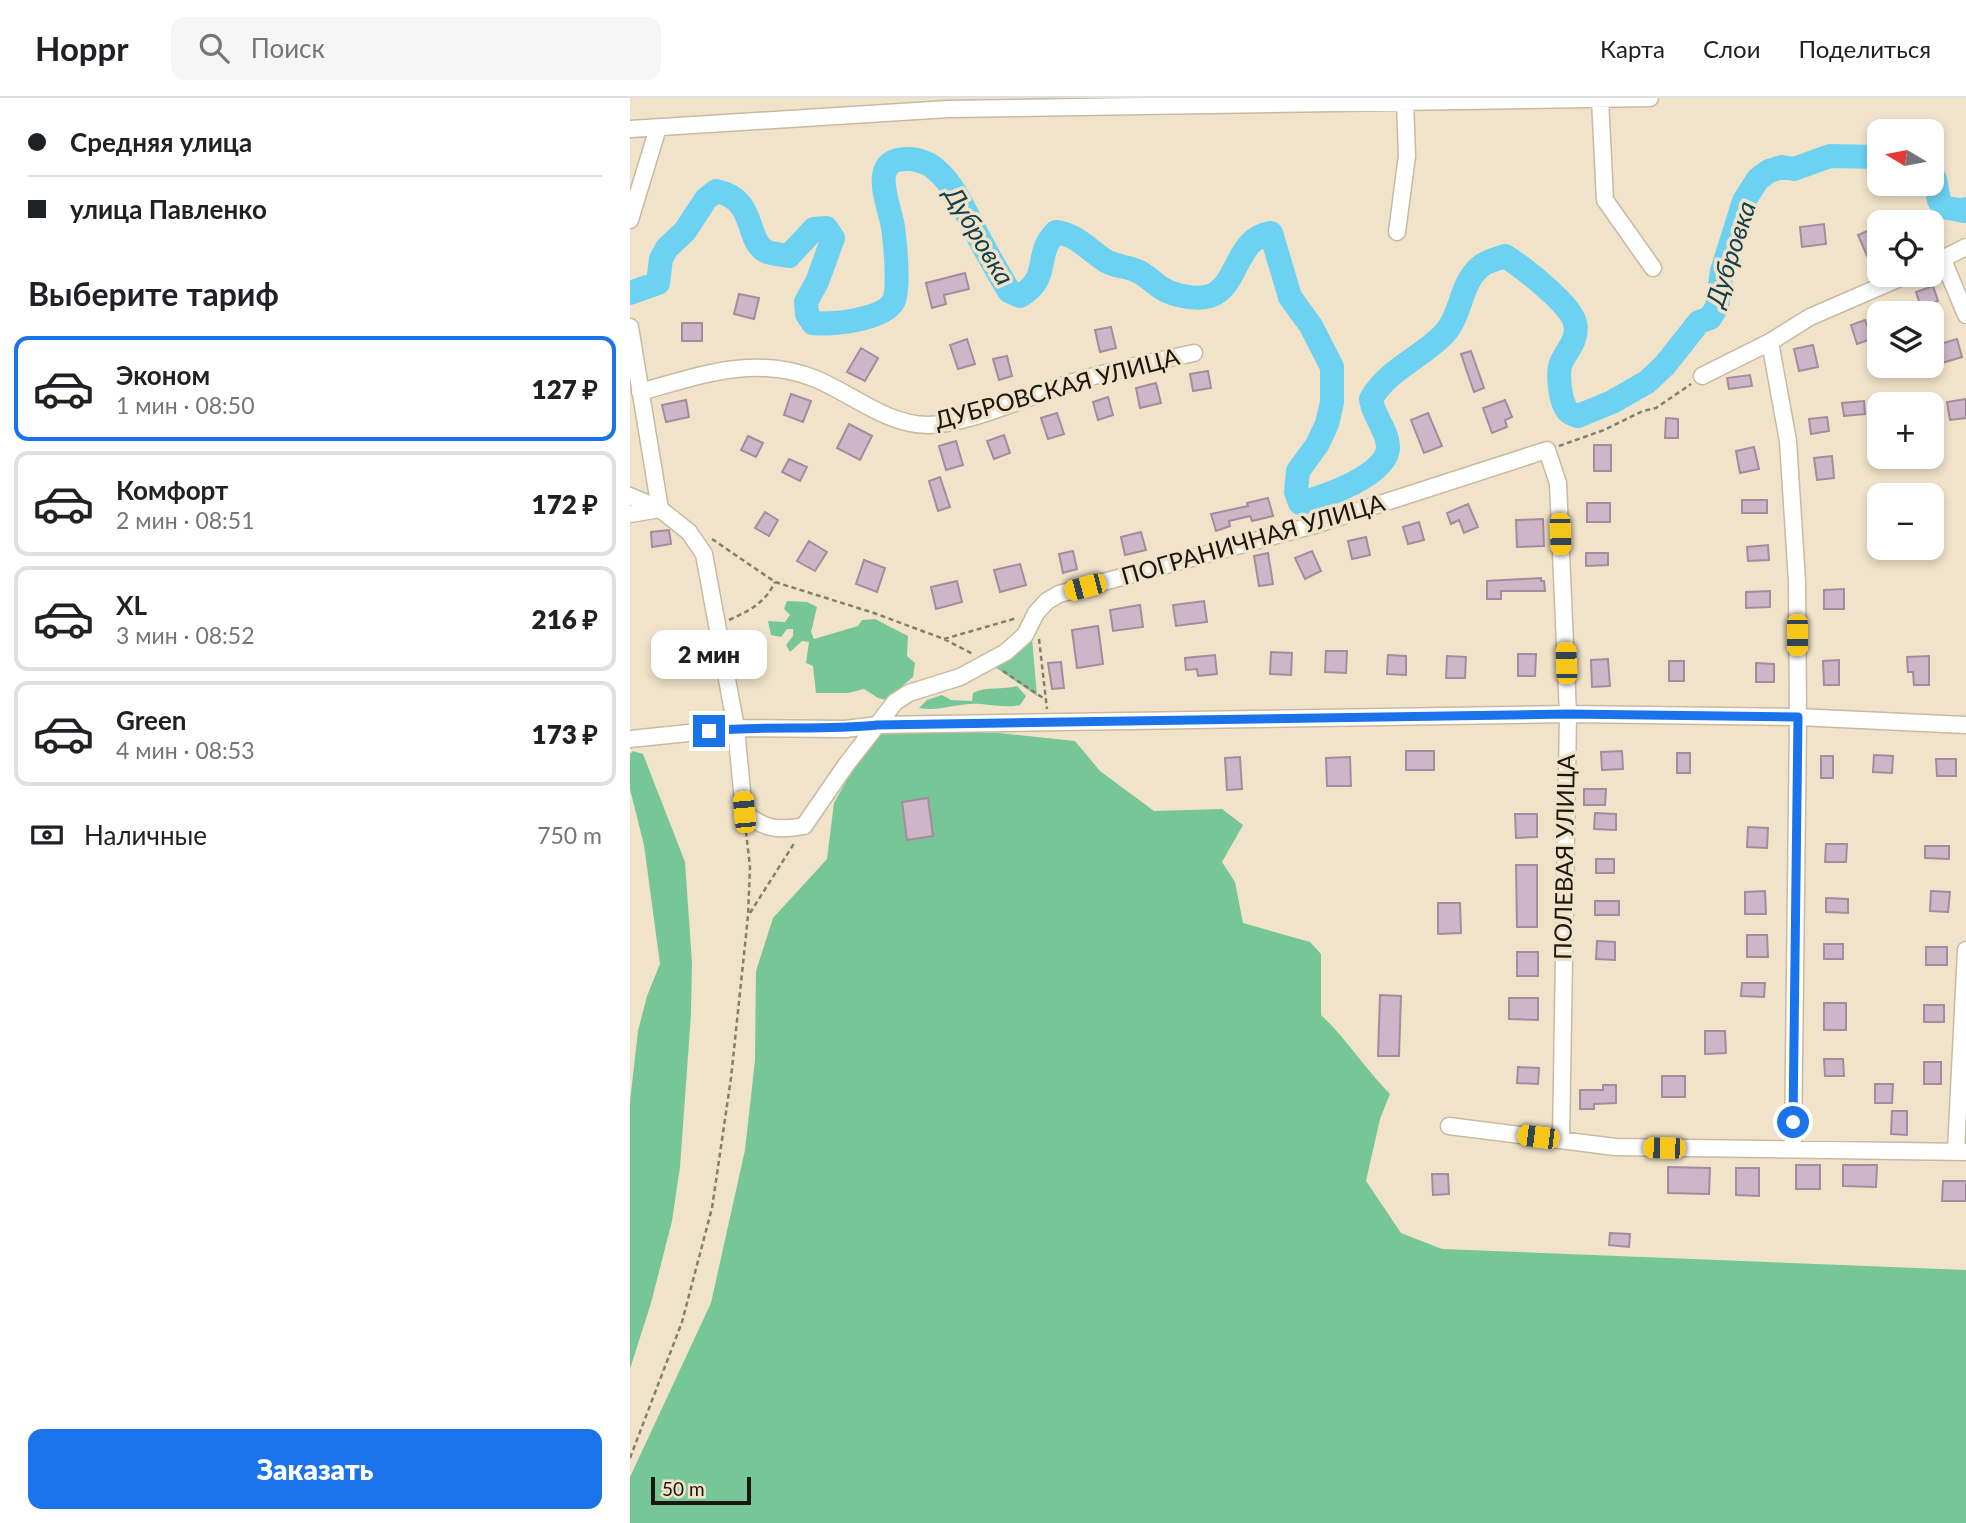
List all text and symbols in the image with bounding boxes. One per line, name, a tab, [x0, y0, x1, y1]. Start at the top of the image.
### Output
search box	[171, 17, 661, 80]
text: Hoppr	[35, 28, 129, 68]
icon: search	[195, 29, 233, 67]
text: Поиск	[251, 32, 325, 64]
text: Карта	[1600, 34, 1665, 63]
text: Слои	[1703, 34, 1760, 63]
text: Поделиться	[1798, 34, 1931, 63]
north arrow	[1867, 119, 1944, 196]
map controls	[1867, 119, 1944, 560]
text: Средняя улица	[70, 126, 252, 158]
water label: Дубровка	[937, 179, 1022, 291]
text: улица Павленко	[70, 193, 267, 225]
water label: Дубровка	[1697, 197, 1762, 312]
button: locate	[1867, 210, 1944, 287]
text: Выберите тариф	[28, 274, 279, 313]
button: layers	[1867, 301, 1944, 378]
street label: ДУБРОВСКАЯ УЛИЦА	[931, 341, 1183, 434]
icon: car	[32, 357, 95, 420]
text: Эконом	[116, 359, 210, 391]
text: 127 ₽	[532, 373, 598, 405]
text: 1 мин · 08:50	[116, 391, 255, 419]
button: +	[1867, 392, 1944, 469]
icon: car	[32, 472, 95, 535]
text: Комфорт	[116, 474, 228, 506]
button: −	[1867, 483, 1944, 560]
street label: ПОГРАНИЧНАЯ УЛИЦА	[1118, 487, 1388, 590]
text: 172 ₽	[532, 488, 598, 520]
text: 2 мин · 08:51	[116, 506, 255, 534]
car	[1549, 513, 1572, 555]
car	[1062, 571, 1109, 603]
icon: car	[32, 587, 95, 650]
text: XL	[116, 589, 147, 621]
text: 216 ₽	[532, 603, 598, 635]
car	[1787, 614, 1808, 656]
text: 3 мин · 08:52	[116, 621, 255, 649]
callout: 2 мин	[651, 630, 767, 678]
text: 2 мин	[678, 640, 740, 668]
car	[1555, 642, 1578, 684]
icon: car	[32, 702, 95, 765]
text: Green	[116, 704, 186, 736]
route end	[693, 715, 725, 747]
text: 173 ₽	[532, 718, 598, 750]
text: 4 мин · 08:53	[116, 736, 255, 764]
street label: ПОЛЕВАЯ УЛИЦА	[1547, 753, 1580, 960]
car	[732, 790, 757, 834]
icon: cash	[28, 816, 66, 854]
text: Наличные	[84, 819, 207, 851]
text: 750 m	[537, 821, 602, 849]
route start	[1777, 1106, 1809, 1138]
car	[1516, 1124, 1561, 1150]
car	[1643, 1137, 1686, 1159]
button: Заказать	[28, 1429, 602, 1509]
scale bar	[651, 1474, 751, 1506]
text: 50 m	[662, 1477, 705, 1500]

